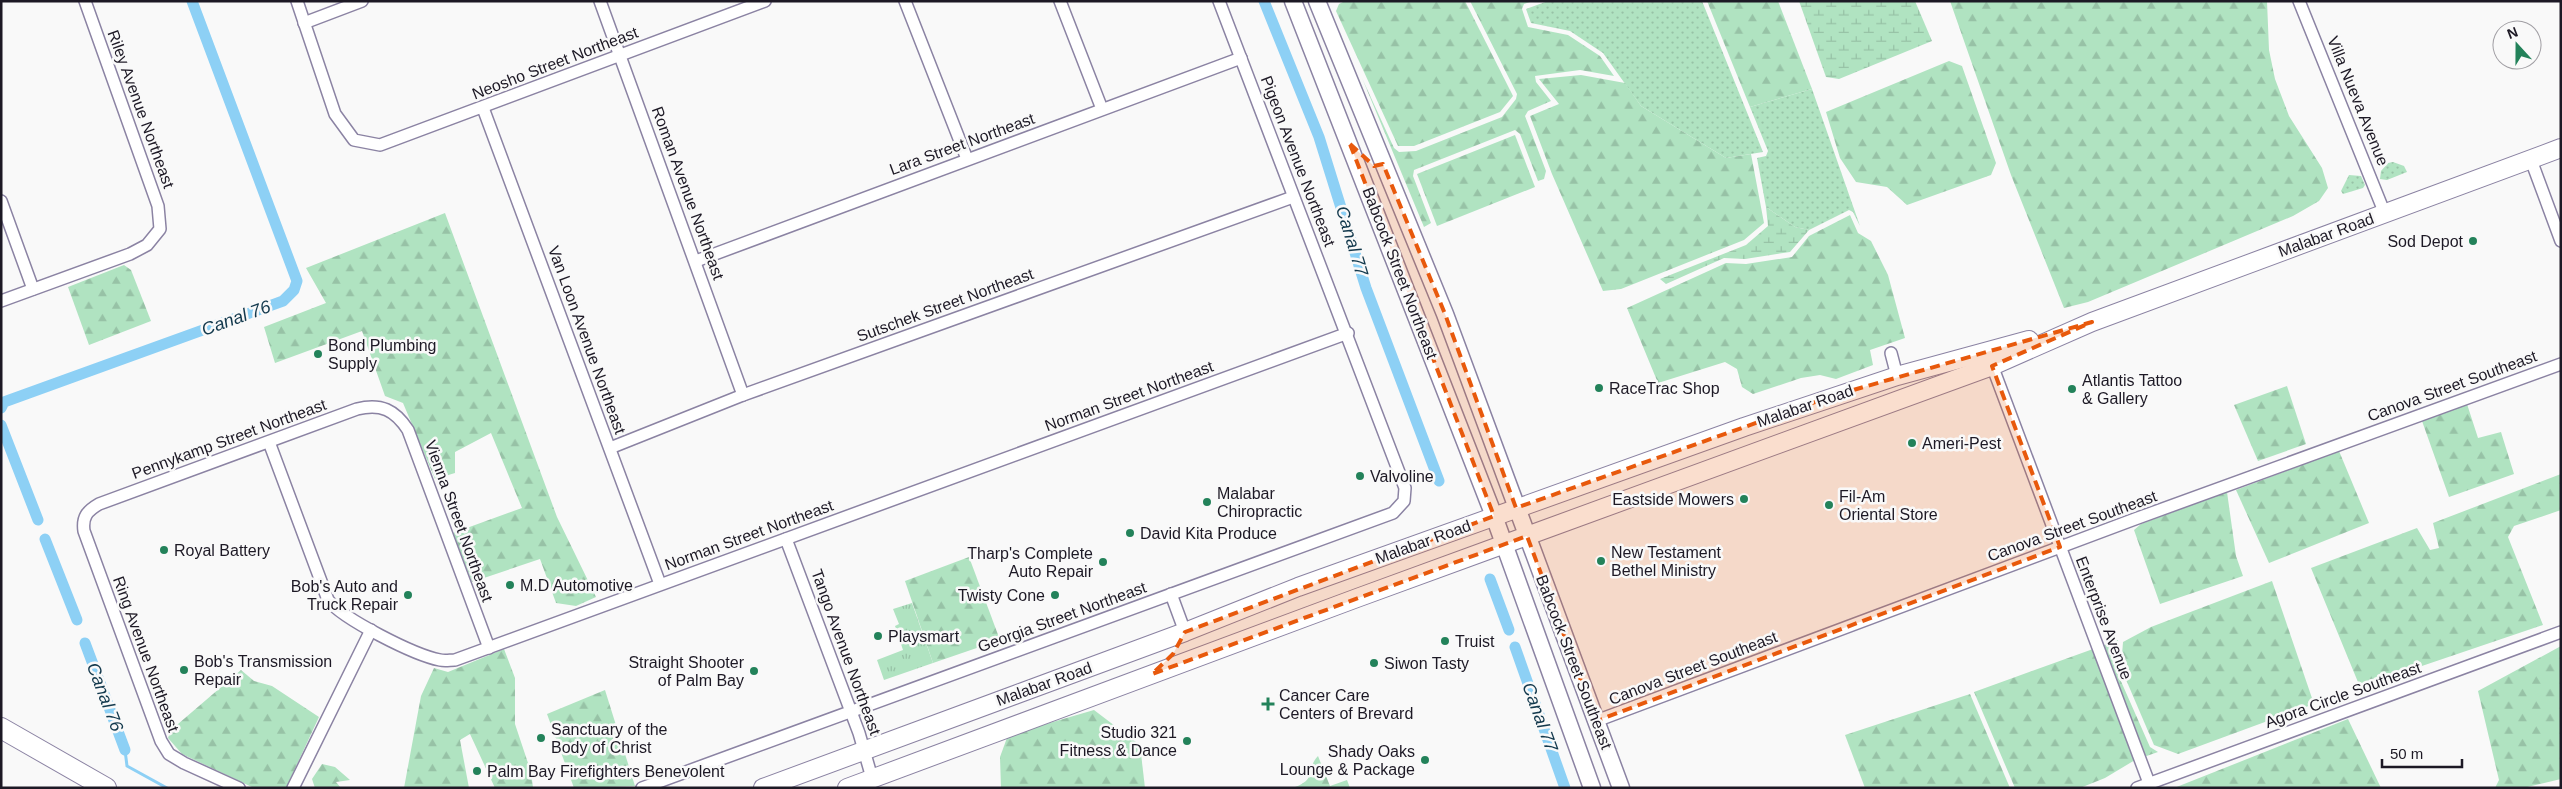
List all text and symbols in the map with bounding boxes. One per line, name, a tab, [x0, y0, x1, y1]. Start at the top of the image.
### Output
north arrow	[2492, 20, 2542, 70]
street label: Neosho Street Northeast	[470, 23, 641, 102]
text: N	[2505, 24, 2520, 42]
street label: Riley Avenue Northeast	[104, 28, 178, 191]
street label: Villa Nueva Avenue	[2324, 34, 2392, 168]
street label: Pigeon Avenue Northeast	[1258, 73, 1339, 249]
street label: Roman Avenue Northeast	[649, 104, 727, 282]
street label: Lara Street Northeast	[887, 110, 1037, 178]
street label: Babcock Street Northeast	[1359, 185, 1441, 362]
water label: Canal 77	[1332, 204, 1372, 279]
street label: Malabar Road	[2276, 210, 2376, 260]
place label: Sod Depot	[2387, 233, 2464, 250]
marker: Sod Depot	[2467, 235, 2479, 247]
street label: Van Loon Avenue Northeast	[545, 244, 629, 437]
street label: Sutschek Street Northeast	[854, 265, 1036, 345]
water label: Canal 76	[199, 296, 274, 340]
place label: Bond Plumbing Supply	[328, 337, 437, 372]
street label: Canova Street Southeast	[2365, 347, 2539, 425]
marker: Bond Plumbing Supply	[312, 348, 324, 360]
street label: Norman Street Northeast	[1043, 357, 1216, 434]
place label: Atlantis Tattoo & Gallery	[2082, 372, 2182, 407]
place label: RaceTrac Shop	[1609, 380, 1720, 397]
marker: RaceTrac Shop	[1593, 382, 1605, 394]
street label: Malabar Road	[1755, 382, 1855, 430]
marker: Atlantis Tattoo & Gallery	[2066, 383, 2078, 395]
street label: Pennykamp Street Northeast	[130, 396, 329, 482]
place label: Ameri-Pest	[1922, 435, 2002, 452]
marker: Ameri-Pest	[1906, 437, 1918, 449]
street label: Vienna Street Northeast	[422, 438, 496, 605]
place label: Valvoline	[1370, 468, 1434, 485]
marker: Valvoline	[1354, 470, 1366, 482]
place label: Malabar Chiropractic	[1217, 485, 1302, 520]
street label: Canova Street Southeast	[1985, 487, 2159, 565]
place label: Fil-Am Oriental Store	[1839, 488, 1938, 523]
place label: Eastside Mowers	[1612, 491, 1734, 508]
marker: Eastside Mowers	[1738, 493, 1750, 505]
street label: Norman Street Northeast	[663, 496, 836, 573]
marker: Malabar Chiropractic	[1201, 496, 1213, 508]
marker: Fil-Am Oriental Store	[1823, 499, 1835, 511]
street label: Malabar Road	[1373, 517, 1473, 567]
place label: David Kita Produce	[1140, 525, 1277, 542]
marker: David Kita Produce	[1124, 527, 1136, 539]
place label: Royal Battery	[174, 542, 270, 559]
marker: Royal Battery	[158, 544, 170, 556]
place label: New Testament Bethel Ministry	[1611, 544, 1722, 579]
place label: Tharp's Complete Auto Repair	[967, 545, 1094, 580]
street label: Enterprise Avenue	[2073, 554, 2135, 682]
marker: New Testament Bethel Ministry	[1595, 555, 1607, 567]
marker: Tharp's Complete Auto Repair	[1097, 556, 1109, 568]
street label: Tango Avenue Northeast	[808, 567, 884, 738]
street label: Babcock Street Southeast	[1533, 573, 1615, 752]
street label: Ring Avenue Northeast	[110, 574, 182, 735]
place label: M.D Automotive	[520, 577, 633, 594]
place label: Bob's Auto and Truck Repair	[291, 578, 399, 613]
street label: Georgia Street Northeast	[976, 578, 1149, 655]
marker: M.D Automotive	[504, 579, 516, 591]
place label: Twisty Cone	[958, 587, 1045, 604]
marker: Bob's Auto and Truck Repair	[402, 589, 414, 601]
marker: Twisty Cone	[1049, 589, 1061, 601]
place label: Playsmart	[888, 628, 960, 645]
street label: Canova Street Southeast	[1607, 628, 1780, 708]
marker: Playsmart	[872, 630, 884, 642]
place label: Truist	[1455, 633, 1495, 650]
marker: Truist	[1439, 635, 1451, 647]
place label: Bob's Transmission Repair	[194, 653, 332, 688]
place label: Straight Shooter of Palm Bay	[628, 654, 745, 689]
place label: Siwon Tasty	[1384, 655, 1469, 672]
marker: Siwon Tasty	[1368, 657, 1380, 669]
street label: Malabar Road	[994, 659, 1094, 709]
street label: Agora Circle Southeast	[2263, 659, 2424, 731]
water label: Canal 76	[83, 660, 128, 735]
marker: Bob's Transmission Repair	[178, 664, 190, 676]
marker: Straight Shooter of Palm Bay	[748, 665, 760, 677]
water label: Canal 77	[1518, 680, 1562, 755]
place label: Cancer Care Centers of Brevard	[1279, 687, 1413, 722]
marker: Cancer Care Centers of Brevard	[1261, 697, 1275, 711]
place label: Sanctuary of the Body of Christ	[551, 721, 668, 756]
place label: Studio 321 Fitness & Dance	[1060, 724, 1177, 759]
marker: Sanctuary of the Body of Christ	[535, 732, 547, 744]
marker: Studio 321 Fitness & Dance	[1181, 735, 1193, 747]
scale bar	[2382, 736, 2462, 768]
place label: Shady Oaks Lounge & Package	[1280, 743, 1415, 778]
text: 50 m	[2390, 745, 2423, 762]
marker: Shady Oaks Lounge & Package	[1419, 754, 1431, 766]
place label: Palm Bay Firefighters Benevolent	[487, 763, 725, 780]
marker: Palm Bay Firefighters Benevolent	[471, 765, 483, 777]

